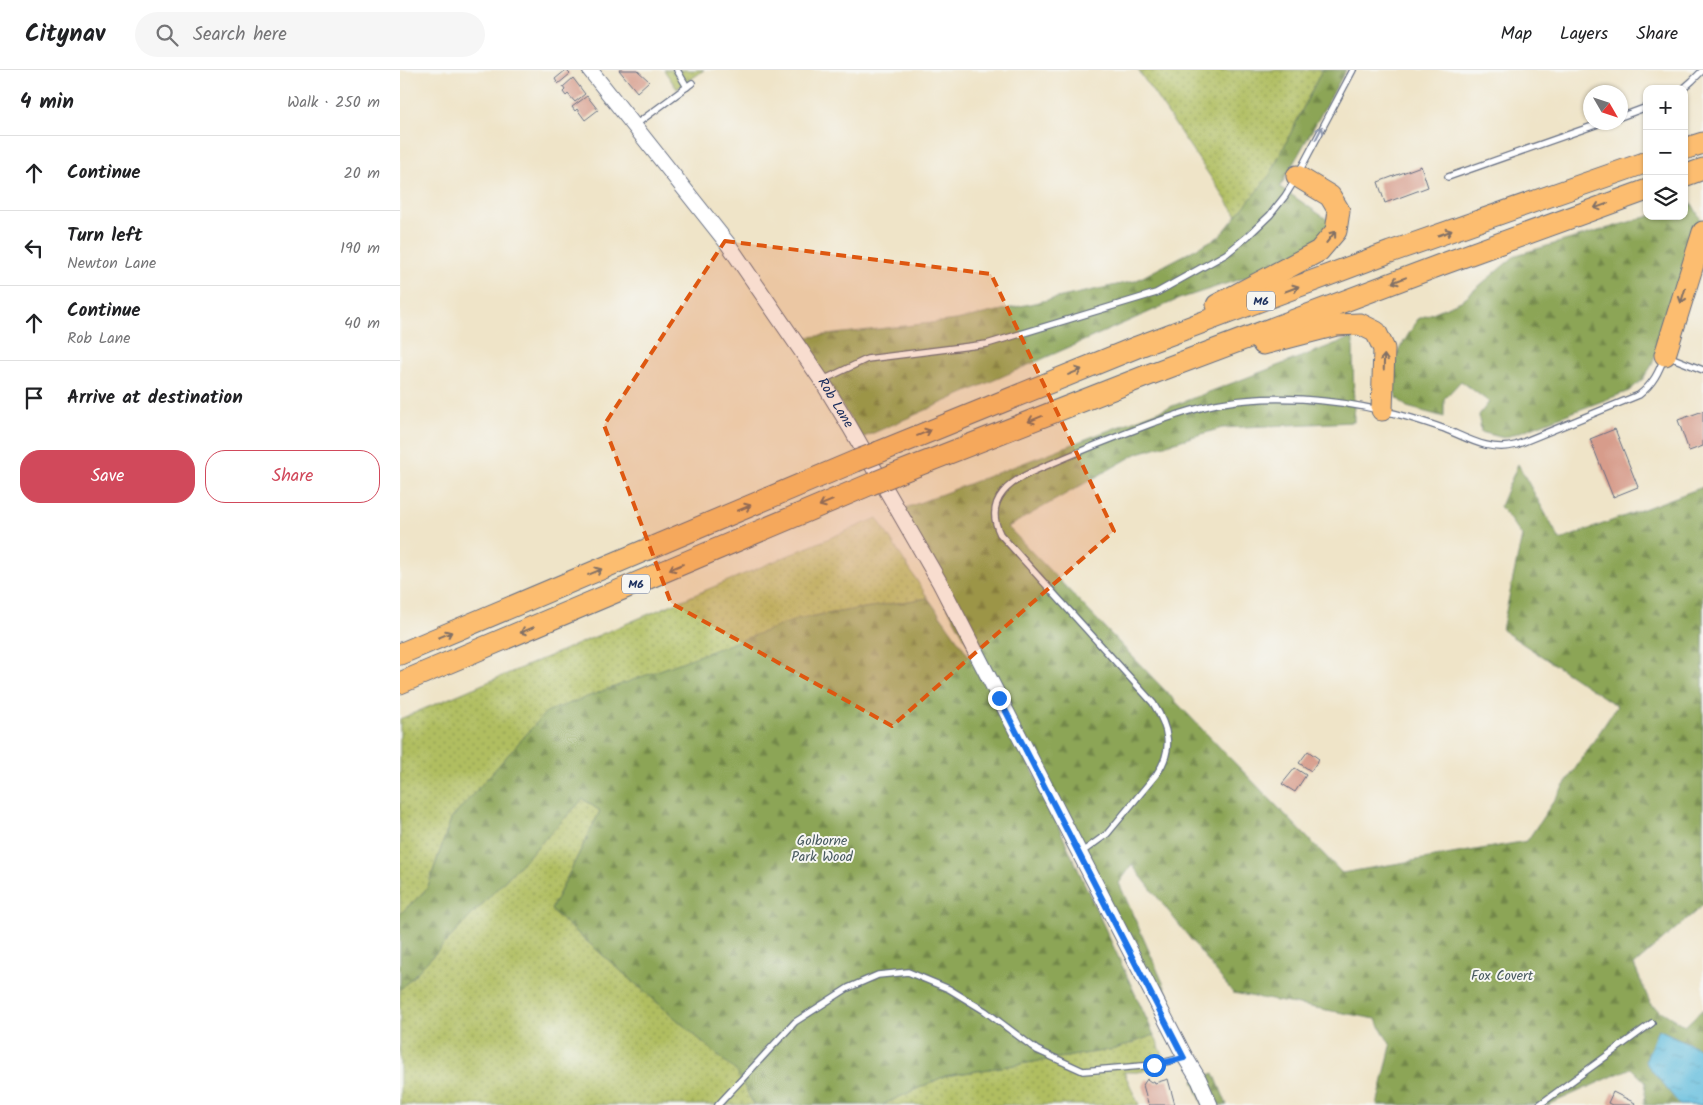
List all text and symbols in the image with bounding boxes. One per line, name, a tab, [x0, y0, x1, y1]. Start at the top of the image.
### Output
search box	[135, 12, 485, 57]
text: Citynav	[25, 15, 105, 54]
text: Search here	[193, 20, 287, 50]
text: Map	[1501, 20, 1532, 49]
text: Layers	[1560, 20, 1608, 49]
text: Share	[1636, 20, 1678, 49]
icon: search	[153, 21, 181, 49]
north arrow	[1583, 85, 1628, 130]
map controls	[1643, 85, 1688, 220]
button: +	[1643, 85, 1688, 130]
text: 4 min	[20, 86, 74, 119]
text: Walk · 250 m	[287, 90, 380, 115]
one-way arrow	[1315, 126, 1324, 141]
button: −	[1643, 130, 1688, 175]
text: Continue	[67, 158, 140, 188]
icon: ahead	[20, 159, 48, 187]
text: 20 m	[344, 161, 380, 186]
button: layers	[1643, 175, 1688, 220]
one-way arrow	[1594, 202, 1609, 211]
text: Turn left	[67, 221, 142, 251]
one-way arrow	[1436, 228, 1452, 237]
one-way arrow	[1325, 231, 1336, 244]
icon: left	[20, 234, 48, 262]
text: 190 m	[340, 236, 380, 261]
text: Newton Lane	[67, 251, 156, 276]
one-way arrow	[1392, 276, 1407, 285]
one-way arrow	[1284, 284, 1299, 293]
one-way arrow	[1678, 287, 1688, 303]
road number: M6	[1247, 292, 1275, 310]
text: Continue	[67, 296, 140, 326]
icon: ahead	[20, 309, 48, 337]
text: 40 m	[344, 311, 380, 336]
text: Rob Lane	[67, 326, 130, 351]
one-way arrow	[1379, 354, 1388, 370]
one-way arrow	[1067, 367, 1082, 376]
street label: Rob Lane	[812, 374, 860, 433]
text: Arrive at destination	[67, 383, 243, 413]
icon: arrive	[20, 384, 48, 412]
one-way arrow	[1028, 415, 1043, 425]
one-way arrow	[916, 428, 931, 438]
button: Save	[20, 450, 195, 503]
button: Share	[205, 450, 380, 503]
one-way arrow	[819, 499, 834, 509]
one-way arrow	[736, 503, 751, 513]
one-way arrow	[669, 563, 684, 572]
one-way arrow	[587, 566, 602, 575]
road number: M6	[622, 574, 650, 594]
one-way arrow	[520, 626, 535, 636]
one-way arrow	[437, 630, 452, 639]
route end	[988, 687, 1011, 710]
park label: Golborne Park Wood	[791, 830, 854, 868]
park label: Fox Covert	[1471, 965, 1534, 987]
route start	[1143, 1054, 1166, 1077]

